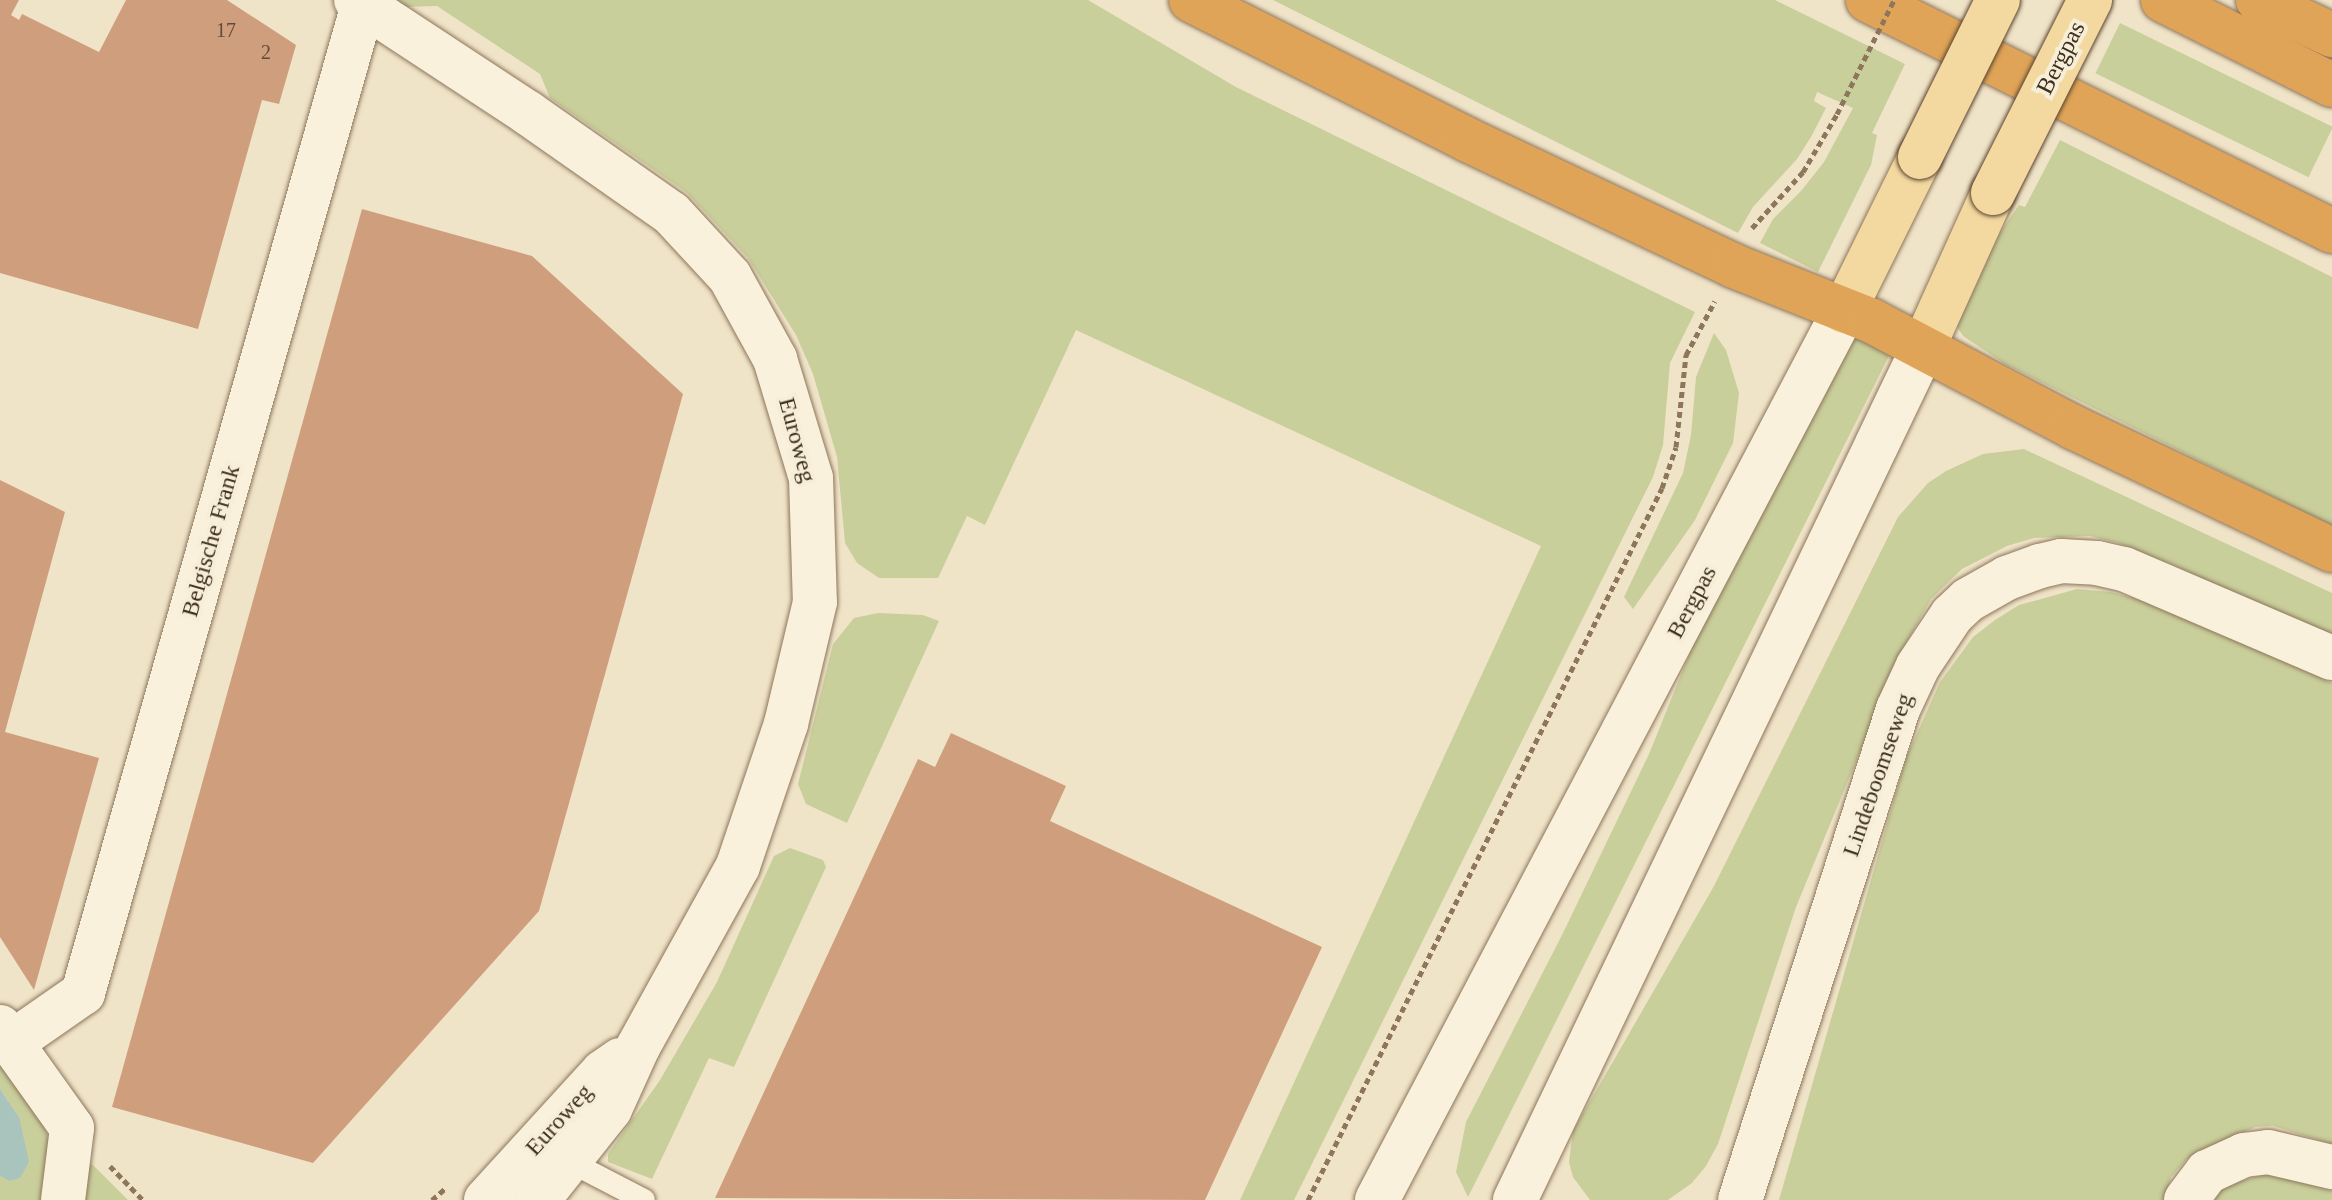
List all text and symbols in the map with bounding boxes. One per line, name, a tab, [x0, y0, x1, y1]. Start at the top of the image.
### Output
street label: Bergpas	[2030, 17, 2092, 99]
house number: 17	[216, 18, 236, 42]
house number: 2	[261, 40, 271, 64]
street label: Euroweg	[772, 394, 822, 486]
street label: Belgische Frank	[176, 462, 246, 620]
street label: Bergpas	[1661, 561, 1723, 643]
street label: Lindeboomseweg	[1837, 690, 1919, 860]
street label: Euroweg	[519, 1078, 599, 1162]

